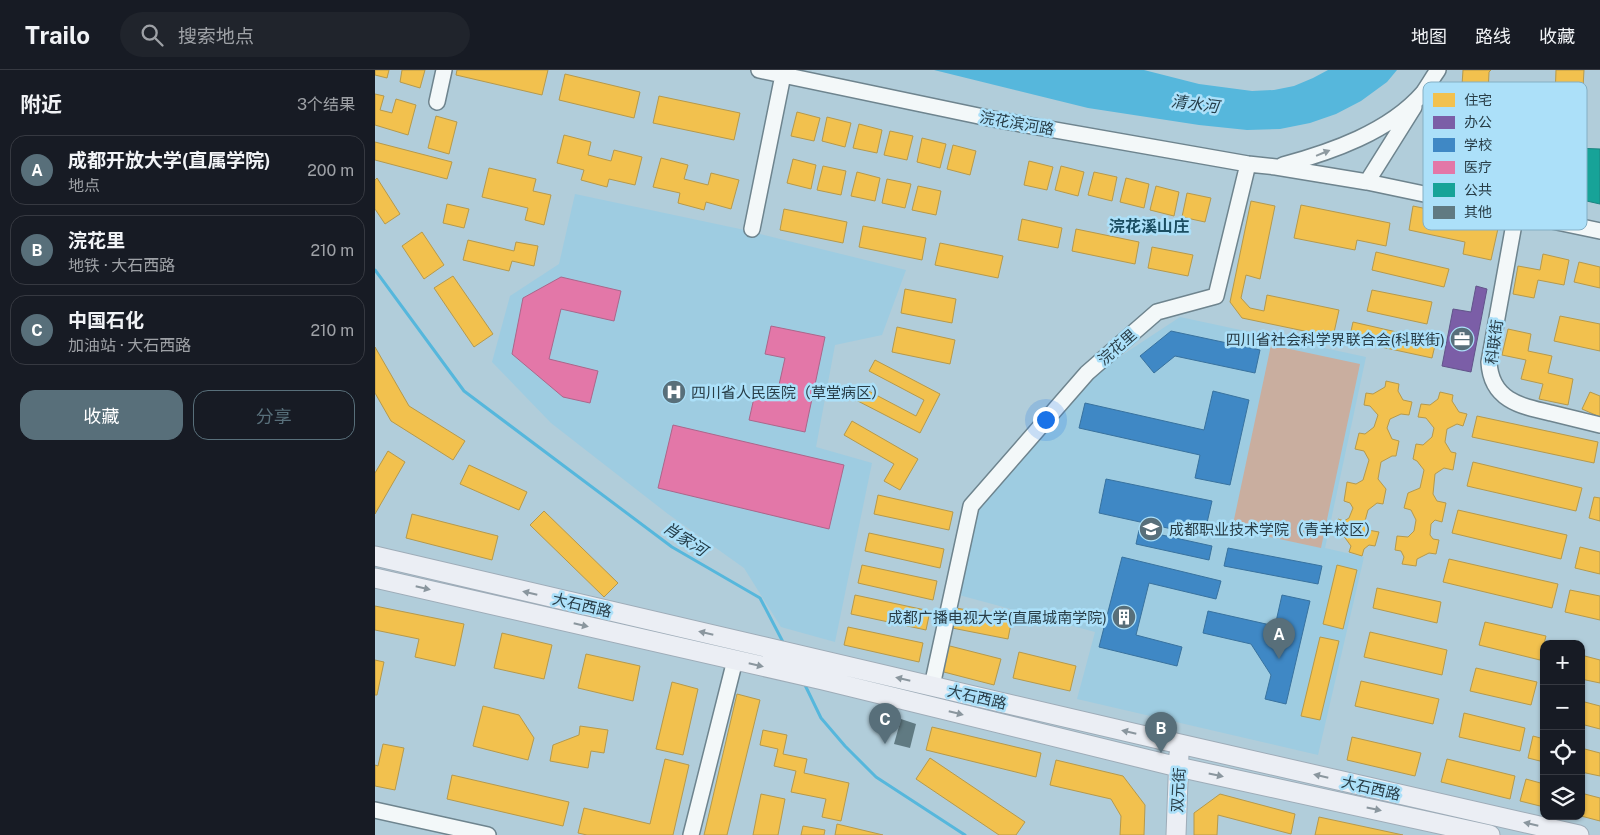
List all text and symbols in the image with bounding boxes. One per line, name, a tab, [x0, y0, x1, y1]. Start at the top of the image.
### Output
search box	[120, 12, 470, 57]
text: Trailo	[25, 21, 90, 49]
icon: search	[138, 21, 166, 49]
text: 搜索地点	[178, 25, 254, 47]
text: 地图	[1411, 26, 1447, 47]
text: 路线	[1475, 26, 1511, 47]
text: 收藏	[1539, 26, 1575, 47]
legend	[1423, 82, 1587, 230]
text: 附近	[20, 92, 62, 117]
water label: 清水河	[1170, 92, 1223, 117]
text: 住宅	[1464, 92, 1492, 108]
text: 3个结果	[297, 95, 355, 114]
street label: 浣花滨河路	[979, 108, 1055, 138]
text: 办公	[1464, 114, 1492, 130]
text: 学校	[1464, 137, 1492, 153]
text: 成都开放大学(直属学院)	[68, 149, 271, 171]
one-way arrow	[1316, 149, 1331, 157]
text: 医疗	[1464, 159, 1492, 175]
text: A	[31, 161, 43, 180]
text: 200 m	[307, 161, 354, 180]
text: 地点	[68, 176, 100, 195]
text: 公共	[1464, 182, 1492, 198]
text: 其他	[1464, 204, 1492, 220]
district label: 浣花溪山庄	[1109, 217, 1189, 236]
text: 浣花里	[68, 229, 125, 251]
text: B	[32, 241, 42, 260]
text: 210 m	[310, 241, 354, 260]
text: 地铁 · 大石西路	[68, 256, 175, 275]
text: 中国石化	[68, 309, 144, 331]
street label: 科联街	[1482, 319, 1506, 365]
text: C	[31, 321, 43, 340]
text: 210 m	[310, 321, 354, 340]
street label: 浣花里	[1094, 326, 1140, 368]
office icon: 四川省社会科学界联合会(科联街)	[1449, 326, 1475, 352]
place label: 四川省社会科学界联合会(科联街)	[1226, 331, 1445, 348]
text: 加油站 · 大石西路	[68, 336, 191, 355]
hospital icon: 四川省人民医院（草堂病区）	[661, 379, 687, 405]
place label: 四川省人民医院（草堂病区）	[691, 384, 886, 401]
button: 收藏	[20, 390, 183, 440]
button: 分享	[193, 390, 355, 440]
your location	[1033, 407, 1059, 433]
school or university icon: 成都职业技术学院（青羊校区）	[1138, 516, 1164, 542]
water label: 肖家河	[660, 518, 713, 562]
place label: 成都职业技术学院（青羊校区）	[1169, 521, 1379, 538]
one-way arrow	[415, 584, 430, 592]
one-way arrow	[523, 589, 538, 597]
street label: 大石西路	[551, 590, 613, 620]
building icon: 成都广播电视大学(直属城南学院)	[1111, 604, 1137, 630]
place label: 成都广播电视大学(直属城南学院)	[888, 609, 1107, 626]
pin: A	[1263, 618, 1295, 659]
one-way arrow	[573, 621, 588, 629]
one-way arrow	[697, 629, 713, 637]
map controls	[1540, 640, 1585, 820]
button: +	[1540, 640, 1585, 685]
one-way arrow	[749, 661, 764, 669]
one-way arrow	[895, 675, 910, 683]
street label: 大石西路	[946, 682, 1008, 712]
button: −	[1540, 685, 1585, 730]
pin: C	[869, 703, 901, 744]
one-way arrow	[948, 709, 963, 717]
pin: B	[1145, 712, 1177, 753]
one-way arrow	[1122, 728, 1137, 736]
button: locate	[1540, 730, 1585, 775]
street label: 双元街	[1168, 767, 1188, 813]
one-way arrow	[1208, 771, 1223, 779]
one-way arrow	[1314, 772, 1329, 780]
street label: 大石西路	[1340, 773, 1402, 803]
button: layers	[1540, 775, 1585, 820]
one-way arrow	[1367, 806, 1383, 814]
one-way arrow	[1524, 820, 1539, 828]

